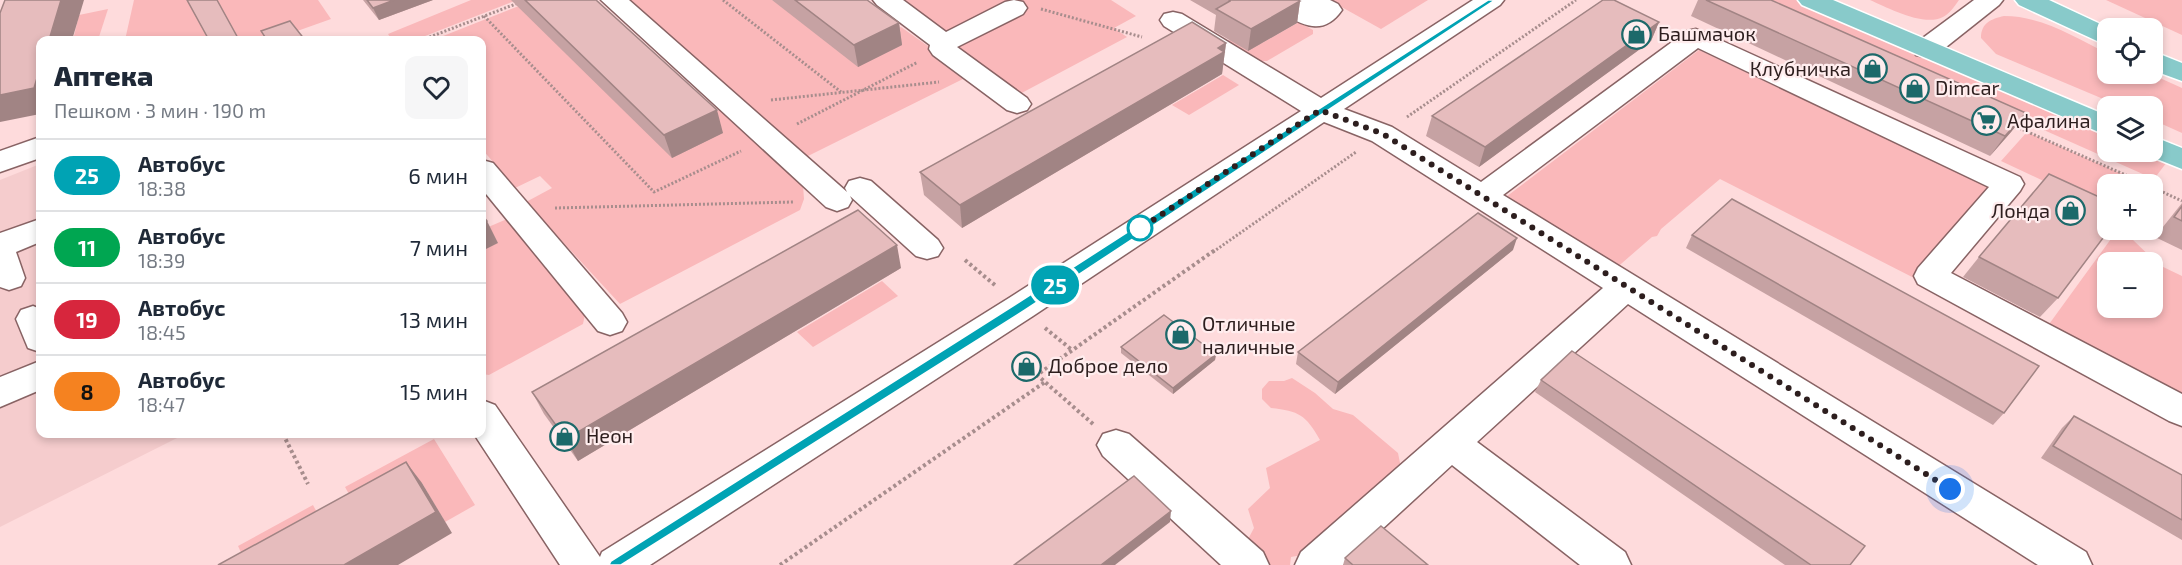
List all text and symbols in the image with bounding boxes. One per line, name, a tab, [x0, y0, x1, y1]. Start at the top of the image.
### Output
shop icon: Башмачок	[1621, 18, 1653, 50]
map controls	[2097, 18, 2163, 318]
button: locate	[2097, 18, 2163, 84]
place label: Башмачок	[1658, 21, 1756, 45]
shop icon: Клубничка	[1856, 53, 1888, 85]
button: heart	[405, 56, 468, 119]
place label: Клубничка	[1750, 56, 1851, 81]
text: Аптека	[54, 58, 153, 92]
shop icon: Dimcar	[1898, 72, 1930, 104]
place label: Dimcar	[1935, 75, 2000, 99]
button: layers	[2097, 96, 2163, 162]
text: Пешком · 3 мин · 190 m	[54, 98, 266, 122]
supermarket icon: Афалина	[1970, 105, 2002, 137]
place label: Афалина	[2007, 108, 2091, 132]
text: Автобус	[138, 150, 226, 176]
text: 6 мин	[408, 162, 468, 188]
text: 25	[75, 163, 99, 188]
button: +	[2097, 174, 2163, 240]
text: 18:38	[138, 176, 186, 200]
shop icon: Лонда	[2055, 195, 2087, 227]
place label: Лонда	[1991, 198, 2050, 222]
unlabelled marker	[1127, 215, 1153, 241]
text: Автобус	[138, 222, 226, 248]
text: 7 мин	[410, 234, 468, 260]
text: 11	[78, 235, 96, 260]
text: 18:39	[138, 248, 185, 272]
button: −	[2097, 252, 2163, 318]
line badge: 25	[1028, 266, 1082, 304]
text: 25	[1043, 273, 1067, 298]
text: Автобус	[138, 294, 226, 320]
text: 13 мин	[400, 306, 468, 332]
text: 19	[76, 307, 98, 332]
place label: Отличные наличные	[1202, 311, 1296, 358]
shop icon: Отличные наличные	[1165, 319, 1197, 351]
text: 18:45	[138, 320, 186, 344]
shop icon: Доброе дело	[1011, 350, 1043, 382]
place label: Доброе дело	[1048, 353, 1168, 377]
text: Автобус	[138, 366, 226, 392]
text: 15 мин	[400, 378, 468, 404]
text: 8	[80, 379, 94, 404]
text: 18:47	[138, 392, 185, 416]
shop icon: Неон	[549, 420, 581, 452]
place label: Неон	[586, 423, 633, 447]
your location	[1935, 474, 1965, 504]

